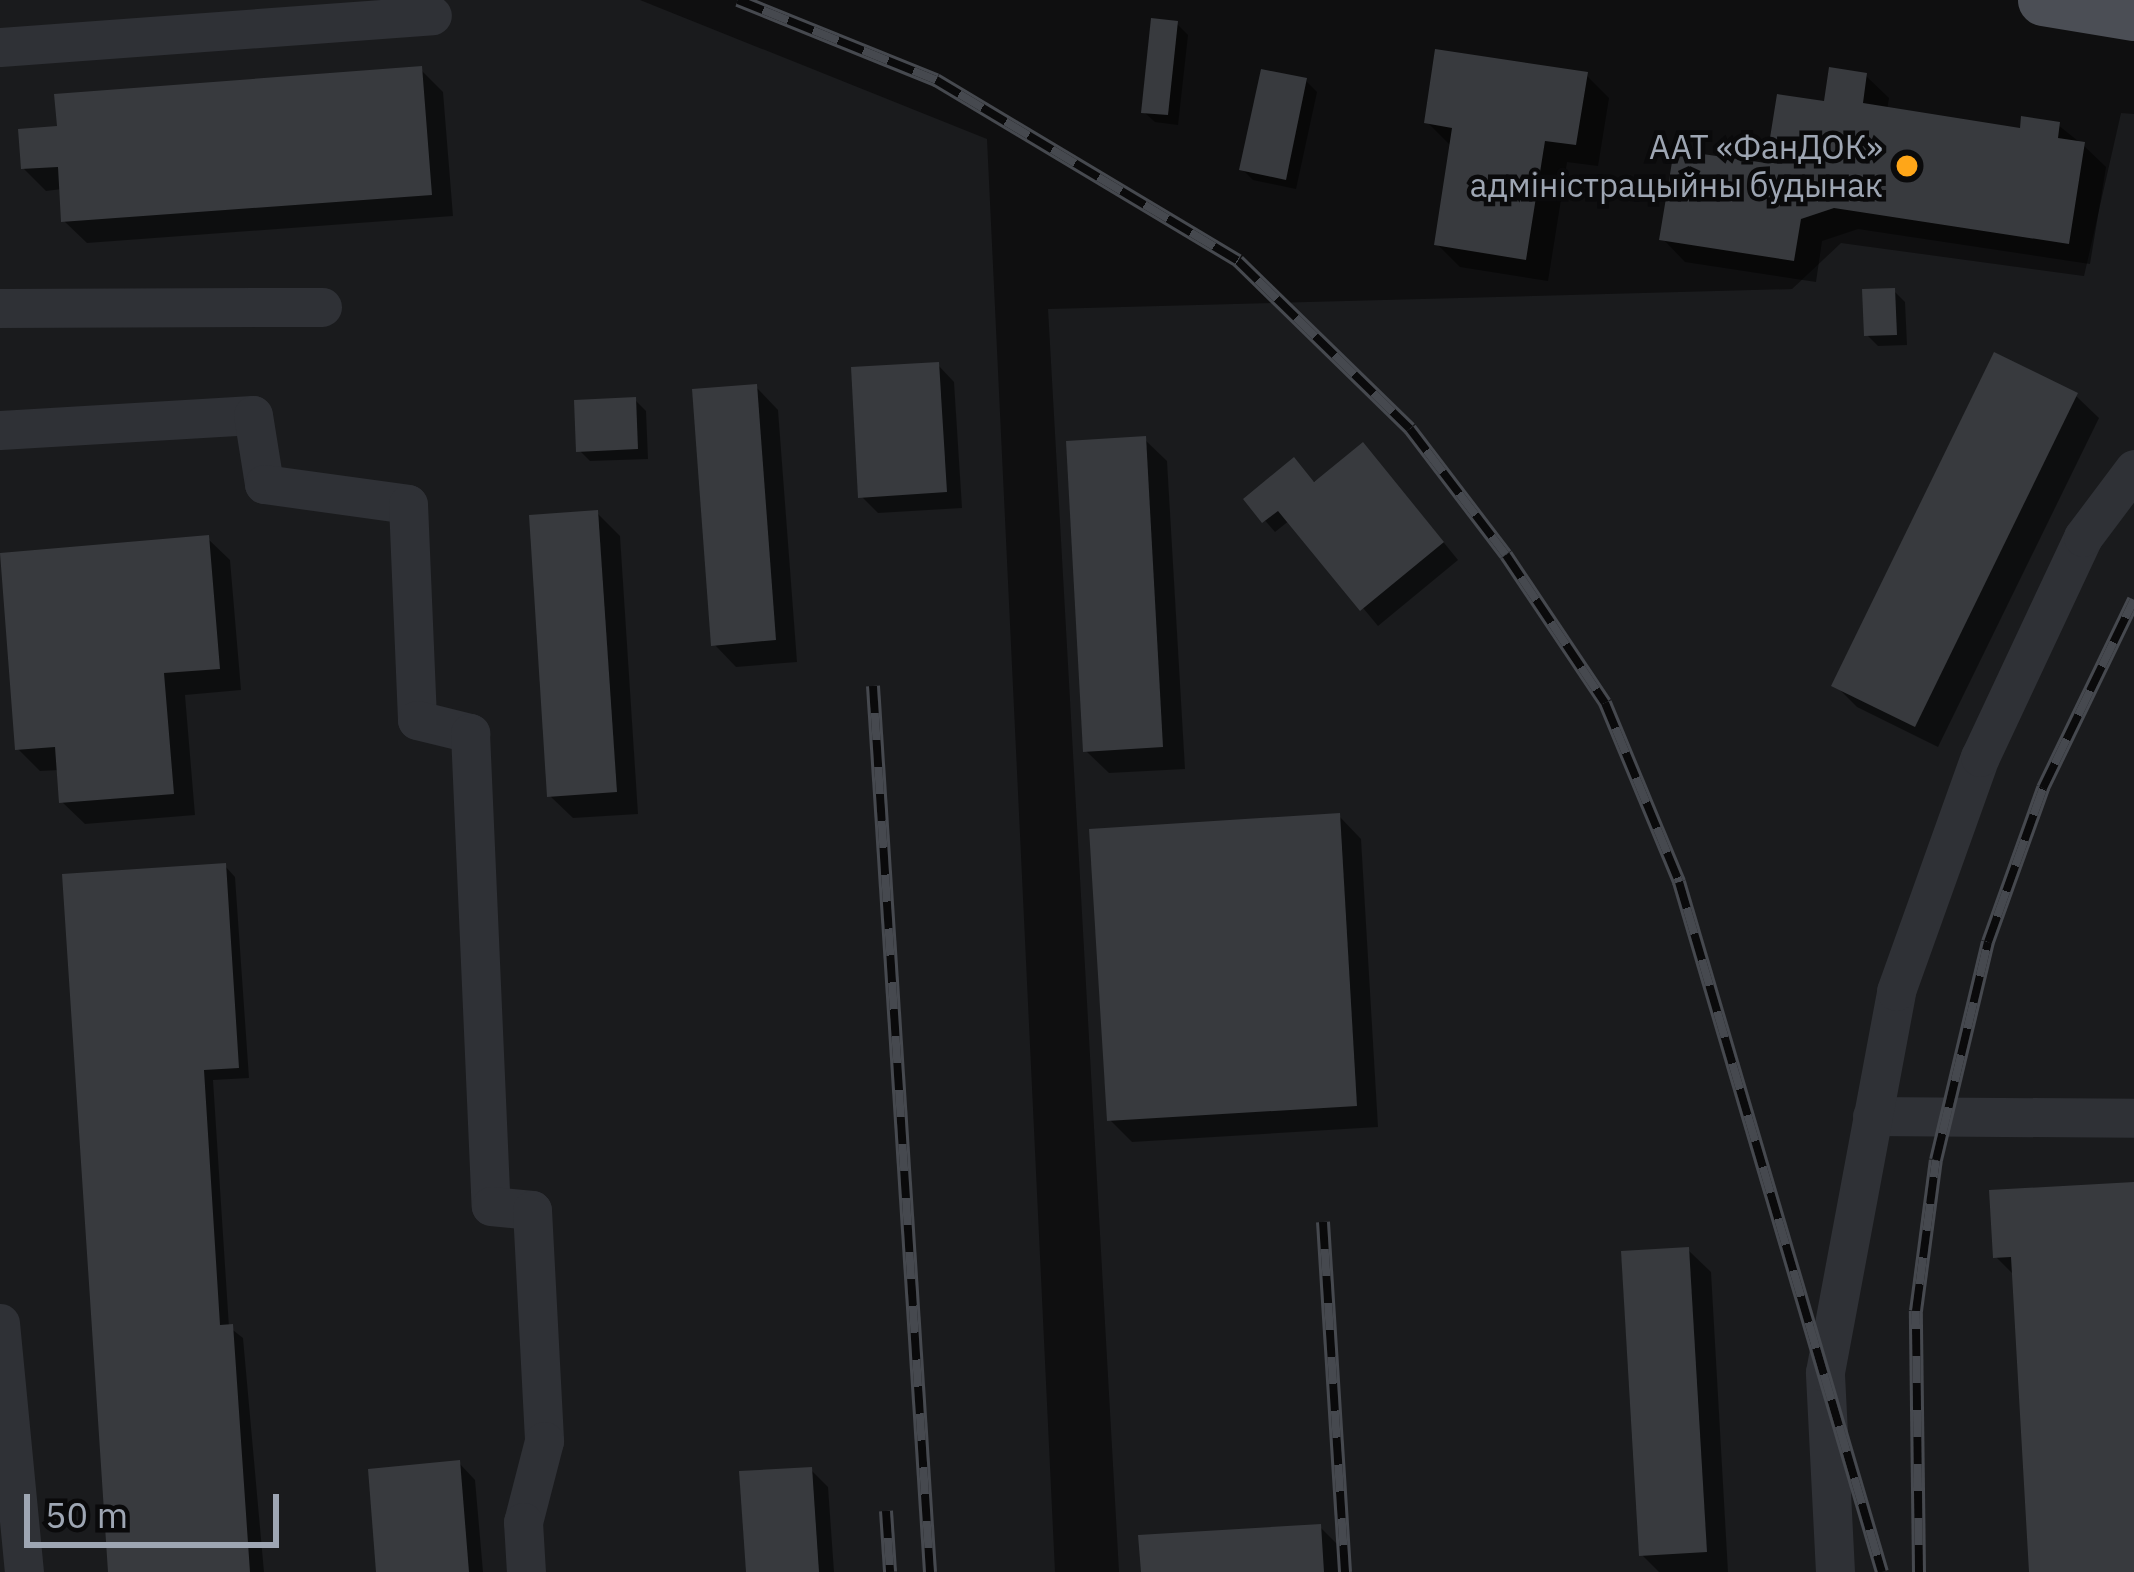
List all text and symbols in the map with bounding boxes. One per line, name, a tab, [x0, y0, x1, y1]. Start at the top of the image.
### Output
place label: ААТ «ФанДОК» адміністрацыйны будынак	[1470, 127, 1883, 205]
marker: ААТ «ФанДОК» адміністрацыйны будынак	[1894, 153, 1920, 179]
scale bar	[30, 1470, 285, 1544]
text: 50 m	[45, 1491, 128, 1538]

